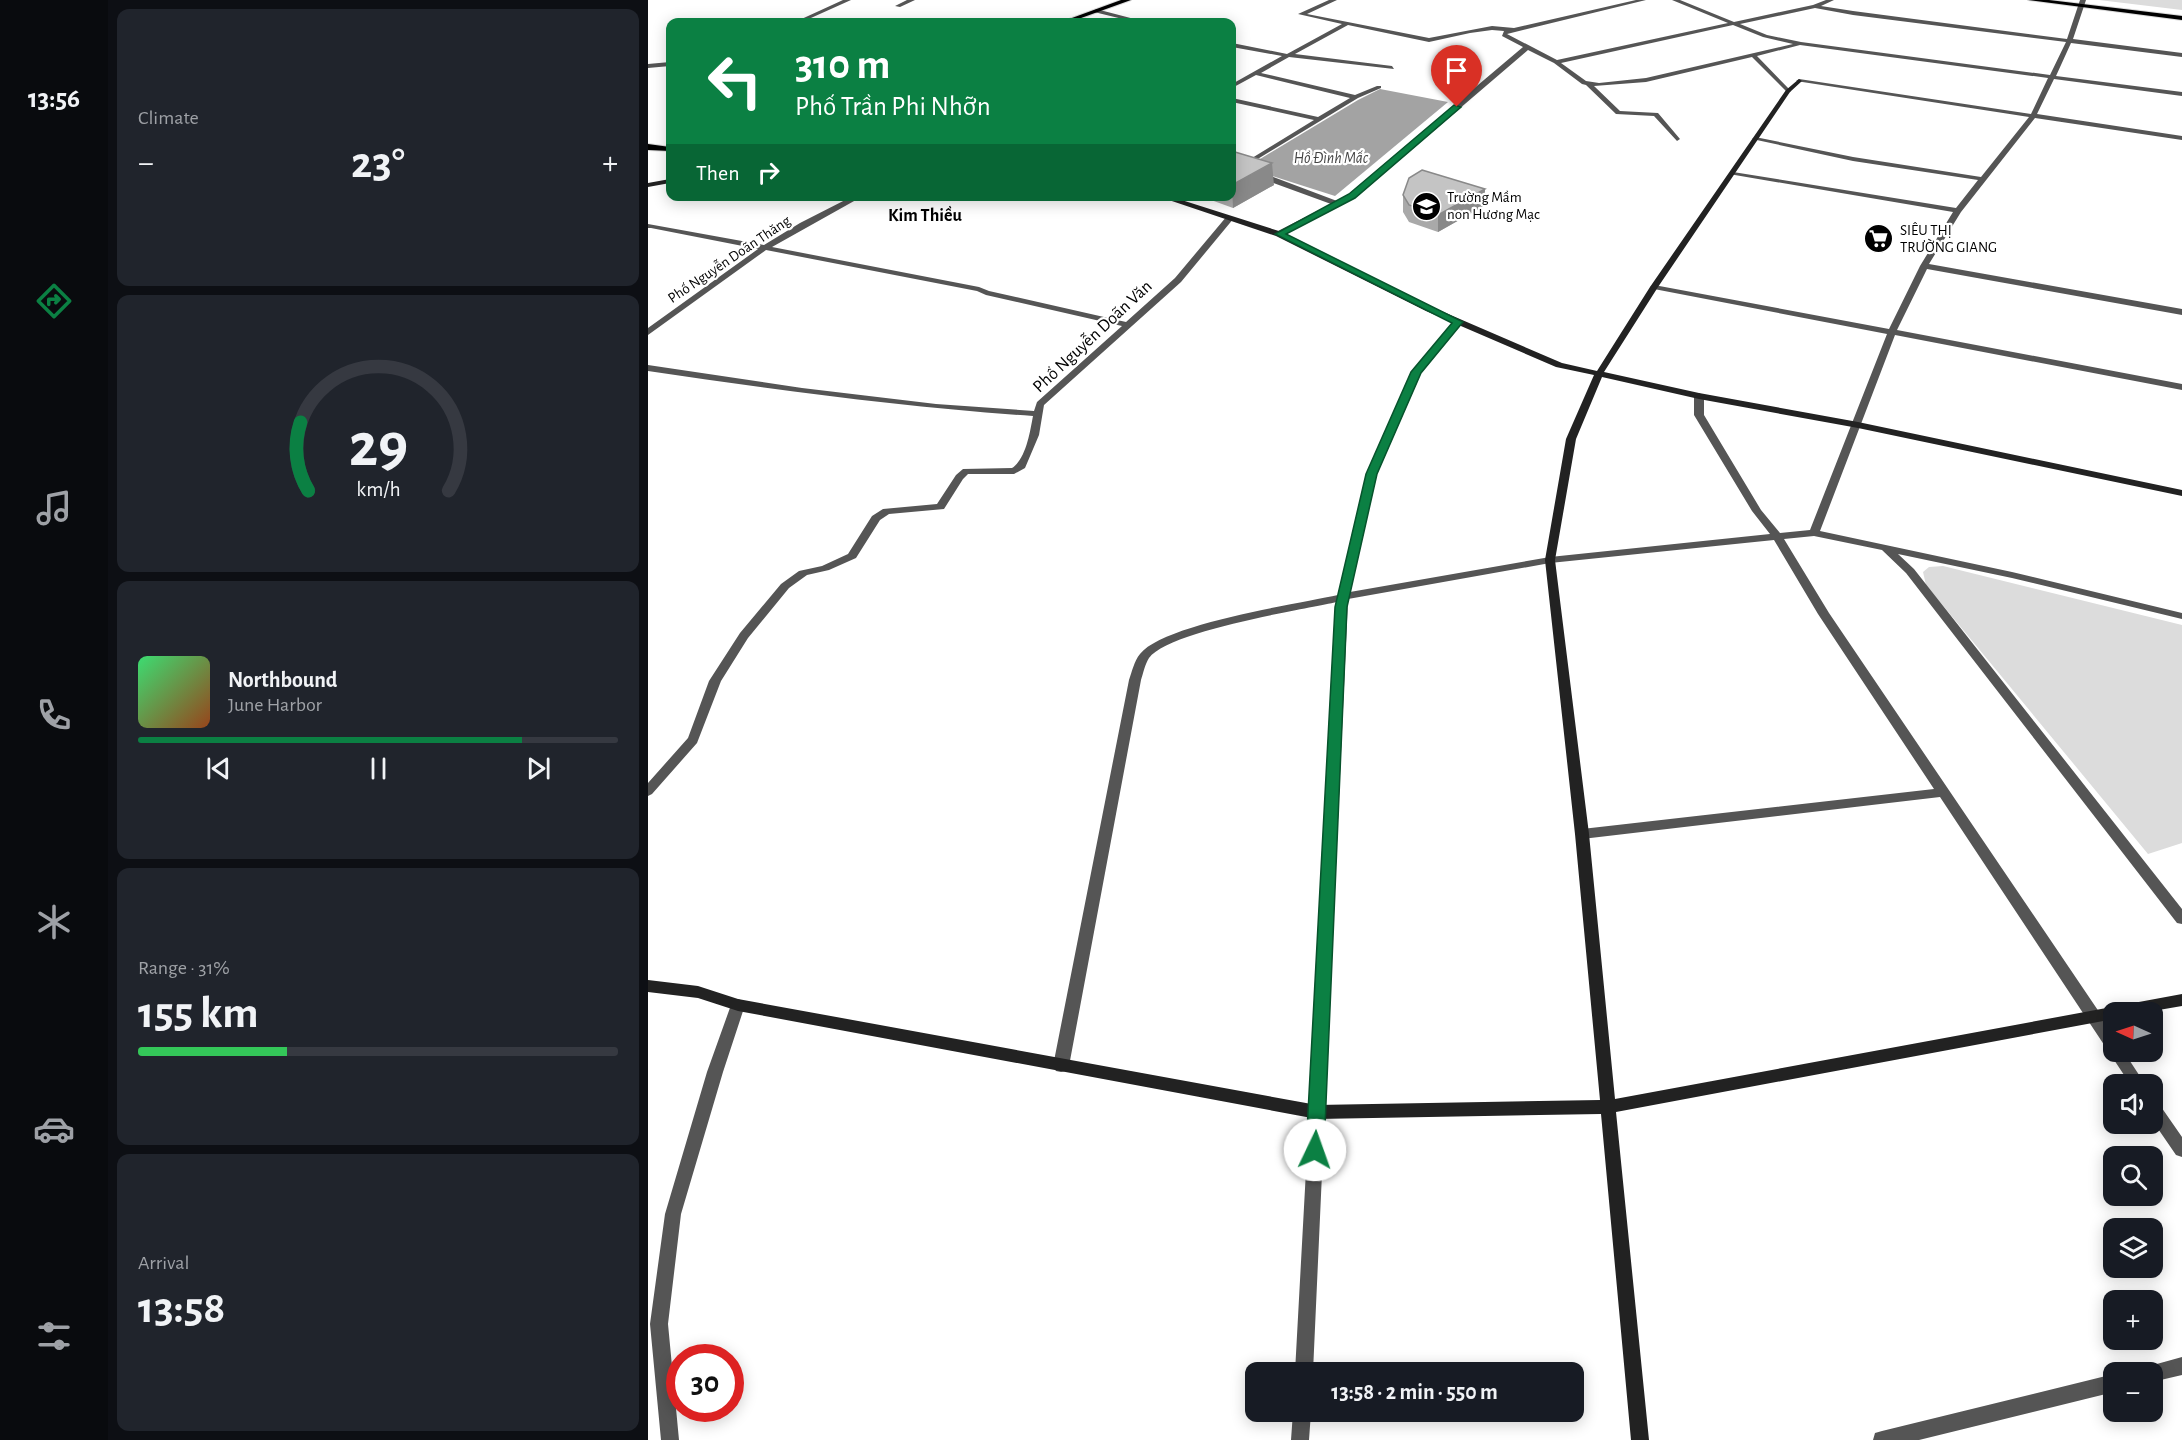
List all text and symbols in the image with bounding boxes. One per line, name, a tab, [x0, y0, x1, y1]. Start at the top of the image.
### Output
icon: left	[696, 42, 774, 120]
text: 310 m	[795, 44, 890, 86]
pin	[1431, 45, 1482, 107]
icon: arrive	[1440, 54, 1473, 87]
text: 13:56	[28, 85, 80, 112]
text: Phố Trần Phi Nhỡn	[795, 93, 991, 120]
text: Climate	[138, 108, 199, 128]
text: 23°	[351, 141, 405, 186]
text: −	[138, 147, 154, 180]
text: +	[602, 147, 618, 180]
water label: Hồ Đình Mấc	[1294, 150, 1369, 166]
icon: right	[752, 156, 785, 189]
text: Then	[696, 162, 740, 184]
school or university icon: Trường Mầm non Hương Mạc	[1410, 190, 1442, 222]
place label: Trường Mầm non Hương Mạc	[1447, 190, 1540, 222]
district label: Kim Thiều	[888, 205, 962, 225]
street label: Phố Nguyễn Doãn Thăng	[665, 212, 794, 306]
place label: SIÊU THỊ TRƯỜNG GIANG	[1900, 222, 1997, 255]
supermarket icon: SIÊU THỊ TRƯỜNG GIANG	[1863, 223, 1895, 255]
street label: Phố Nguyễn Doãn Văn	[1028, 276, 1156, 396]
icon: directions	[33, 280, 75, 322]
text: 29	[348, 415, 408, 477]
text: km/h	[356, 479, 400, 500]
icon: music	[33, 487, 75, 529]
text: Northbound	[228, 669, 337, 691]
icon: phone	[33, 694, 75, 736]
text: June Harbor	[228, 695, 322, 715]
icon: previous	[202, 752, 235, 785]
icon: pause	[362, 752, 395, 785]
icon: next	[522, 752, 555, 785]
icon: climate	[33, 901, 75, 943]
text: Range · 31%	[138, 958, 230, 978]
text: 155 km	[138, 991, 258, 1036]
north arrow	[2103, 1002, 2163, 1062]
map controls	[2103, 1002, 2163, 1422]
button: sound	[2103, 1074, 2163, 1134]
icon: car	[33, 1108, 75, 1150]
position arrow	[1283, 1118, 1347, 1182]
button: search	[2103, 1146, 2163, 1206]
button: layers	[2103, 1218, 2163, 1278]
text: Arrival	[138, 1253, 189, 1273]
text: 13:58	[138, 1286, 226, 1331]
button: +	[2103, 1290, 2163, 1350]
icon: filters	[33, 1315, 75, 1357]
speed limit sign: 30	[666, 1344, 744, 1422]
button: −	[2103, 1362, 2163, 1422]
text: 13:58 · 2 min · 550 m	[1331, 1381, 1498, 1403]

